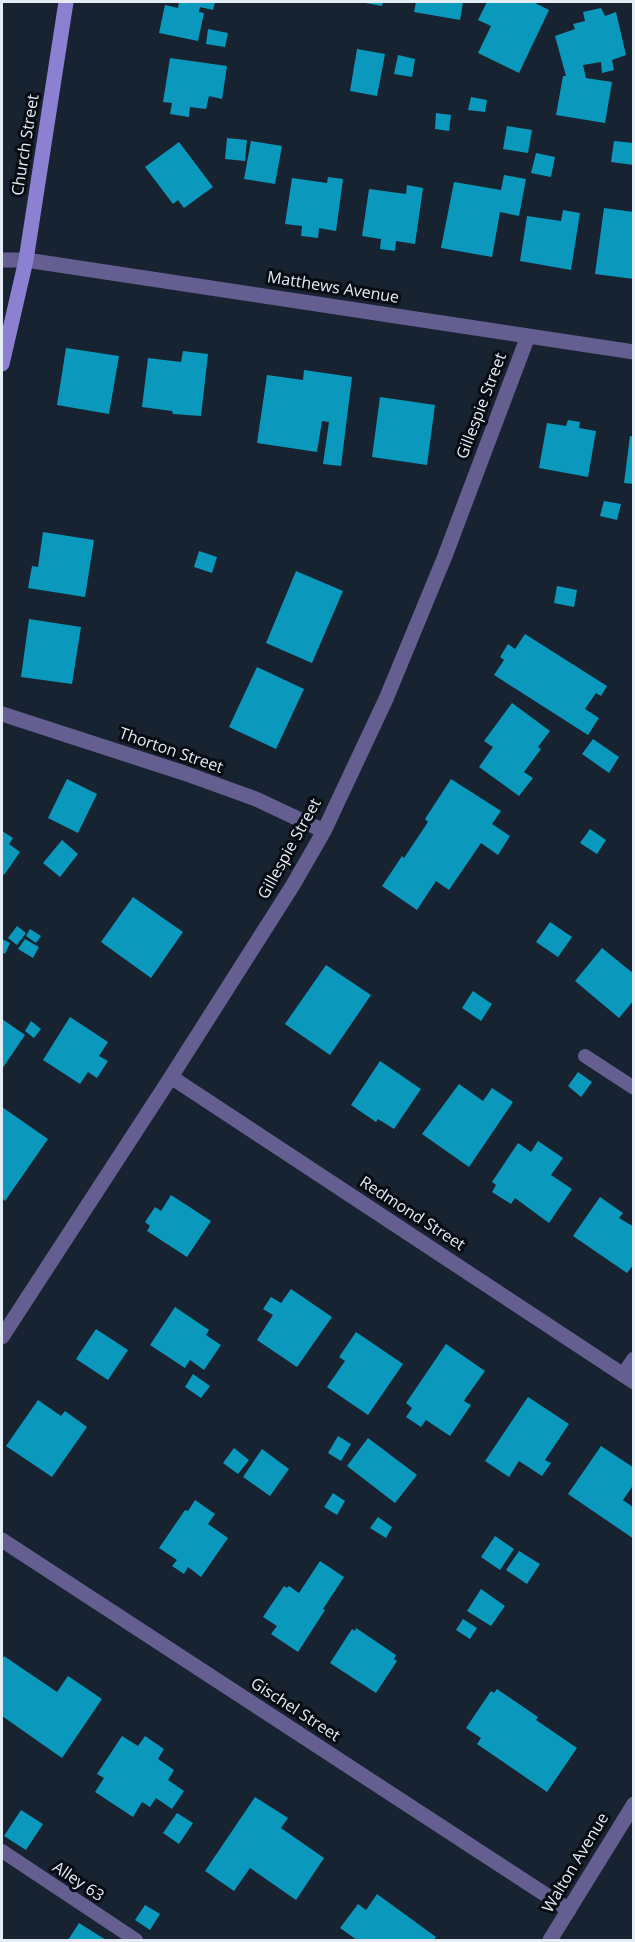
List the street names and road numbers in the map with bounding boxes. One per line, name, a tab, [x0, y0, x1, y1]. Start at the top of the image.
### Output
street label: Church Street	[8, 93, 44, 197]
street label: Matthews Avenue	[266, 268, 400, 308]
street label: Gillespie Street	[453, 350, 511, 462]
street label: Thorton Street	[116, 724, 226, 778]
street label: Gillespie Street	[254, 795, 326, 903]
street label: Redmond Street	[356, 1173, 468, 1255]
street label: Gischel Street	[247, 1674, 343, 1746]
street label: Walton Avenue	[539, 1810, 613, 1916]
street label: Alley 63	[49, 1858, 107, 1906]

